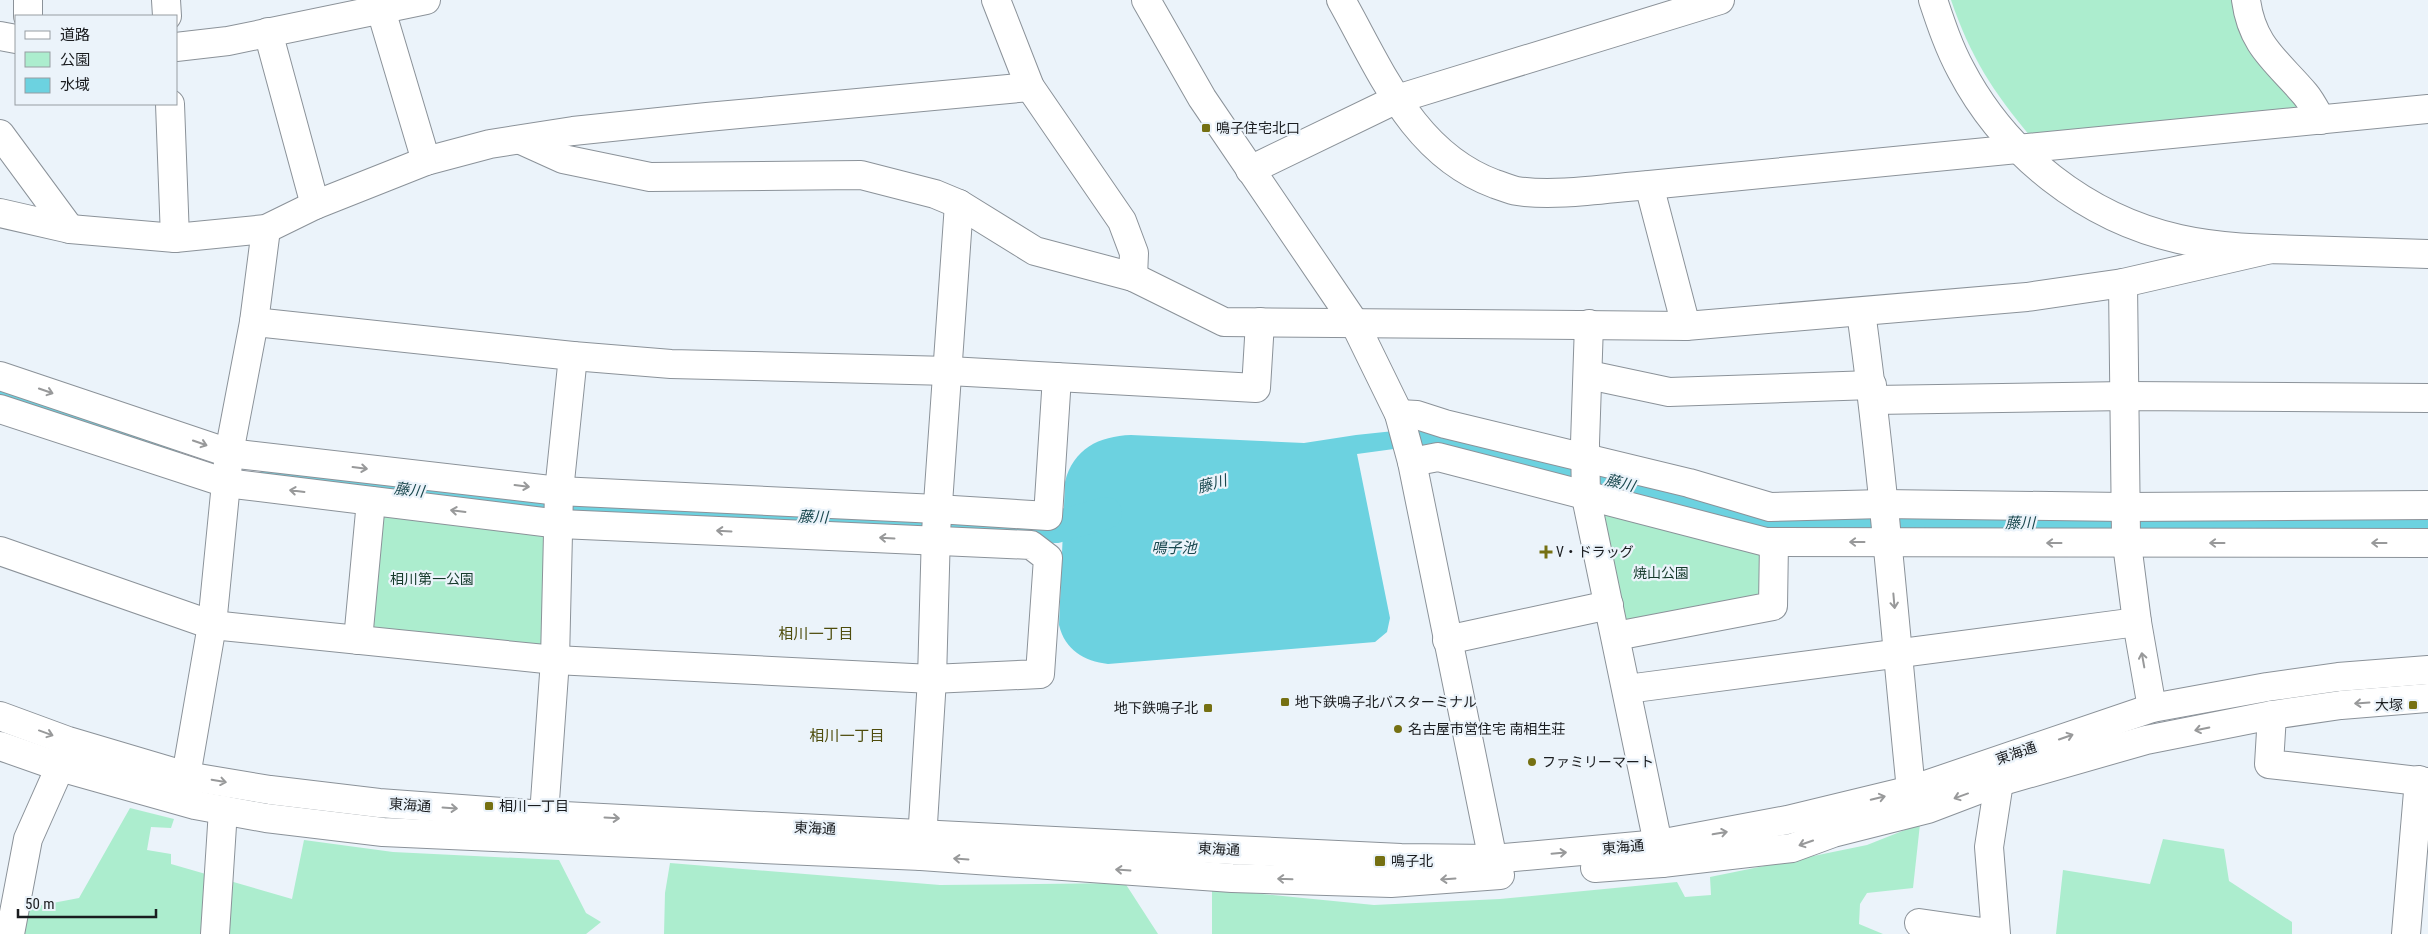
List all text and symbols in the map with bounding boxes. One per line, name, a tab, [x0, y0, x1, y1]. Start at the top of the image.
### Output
legend	[15, 15, 178, 105]
text: 道路	[60, 26, 90, 44]
text: 公園	[60, 51, 90, 69]
text: 水域	[60, 76, 90, 94]
place label: 鳴子住宅北口	[1216, 120, 1300, 136]
marker: 鳴子住宅北口	[1200, 122, 1212, 134]
one-way arrow	[38, 387, 54, 397]
one-way arrow	[192, 439, 208, 448]
one-way arrow	[352, 463, 368, 473]
water label: 藤川	[1195, 471, 1231, 497]
water label: 藤川	[1603, 471, 1639, 496]
water label: 藤川	[393, 479, 427, 501]
one-way arrow	[513, 481, 529, 491]
one-way arrow	[289, 486, 305, 496]
one-way arrow	[450, 506, 466, 516]
water label: 藤川	[798, 507, 830, 527]
water label: 藤川	[2005, 514, 2037, 532]
one-way arrow	[717, 527, 733, 536]
one-way arrow	[879, 534, 895, 543]
one-way arrow	[1849, 537, 1866, 547]
one-way arrow	[2047, 538, 2063, 548]
one-way arrow	[2209, 538, 2226, 548]
one-way arrow	[2372, 538, 2388, 548]
water label: 鳴子池	[1151, 539, 1198, 557]
place label: V・ドラッグ	[1556, 544, 1634, 560]
marker: V・ドラッグ	[1540, 546, 1552, 558]
park label: 焼山公園	[1633, 565, 1689, 581]
park label: 相川第一公園	[390, 571, 474, 587]
one-way arrow	[1889, 593, 1898, 609]
district label: 相川一丁目	[778, 625, 854, 643]
one-way arrow	[2138, 652, 2148, 668]
place label: 地下鉄鳴子北バスターミナル	[1295, 694, 1477, 710]
marker: 地下鉄鳴子北バスターミナル	[1279, 696, 1291, 708]
place label: 大塚	[2375, 697, 2403, 713]
one-way arrow	[2354, 699, 2370, 708]
marker: 大塚	[2407, 699, 2419, 711]
place label: 地下鉄鳴子北	[1114, 700, 1198, 716]
marker: 地下鉄鳴子北	[1202, 702, 1214, 714]
place label: 名古屋市営住宅 南相生荘	[1408, 721, 1565, 737]
marker: 名古屋市営住宅 南相生荘	[1392, 723, 1404, 735]
one-way arrow	[2194, 725, 2210, 734]
district label: 相川一丁目	[809, 727, 885, 745]
one-way arrow	[38, 729, 53, 738]
one-way arrow	[2058, 731, 2074, 741]
street label: 東海通	[1994, 739, 2038, 767]
place label: ファミリーマート	[1542, 754, 1654, 770]
marker: ファミリーマート	[1526, 756, 1538, 768]
one-way arrow	[211, 777, 227, 787]
one-way arrow	[1954, 792, 1969, 801]
one-way arrow	[1870, 793, 1886, 802]
street label: 東海通	[388, 796, 432, 814]
place label: 相川一丁目	[499, 798, 569, 814]
marker: 相川一丁目	[483, 800, 495, 812]
one-way arrow	[441, 804, 457, 813]
one-way arrow	[604, 813, 620, 822]
street label: 東海通	[794, 819, 836, 837]
one-way arrow	[1711, 827, 1727, 837]
street label: 東海通	[1601, 837, 1645, 857]
one-way arrow	[1798, 839, 1814, 848]
street label: 東海通	[1198, 840, 1240, 858]
one-way arrow	[1550, 848, 1566, 858]
place label: 鳴子北	[1391, 853, 1433, 869]
one-way arrow	[953, 854, 969, 863]
marker: 鳴子北	[1373, 854, 1387, 868]
one-way arrow	[1115, 865, 1131, 875]
one-way arrow	[1440, 874, 1456, 883]
one-way arrow	[1277, 875, 1293, 884]
scale bar	[18, 886, 155, 918]
text: 50 m	[25, 895, 55, 913]

